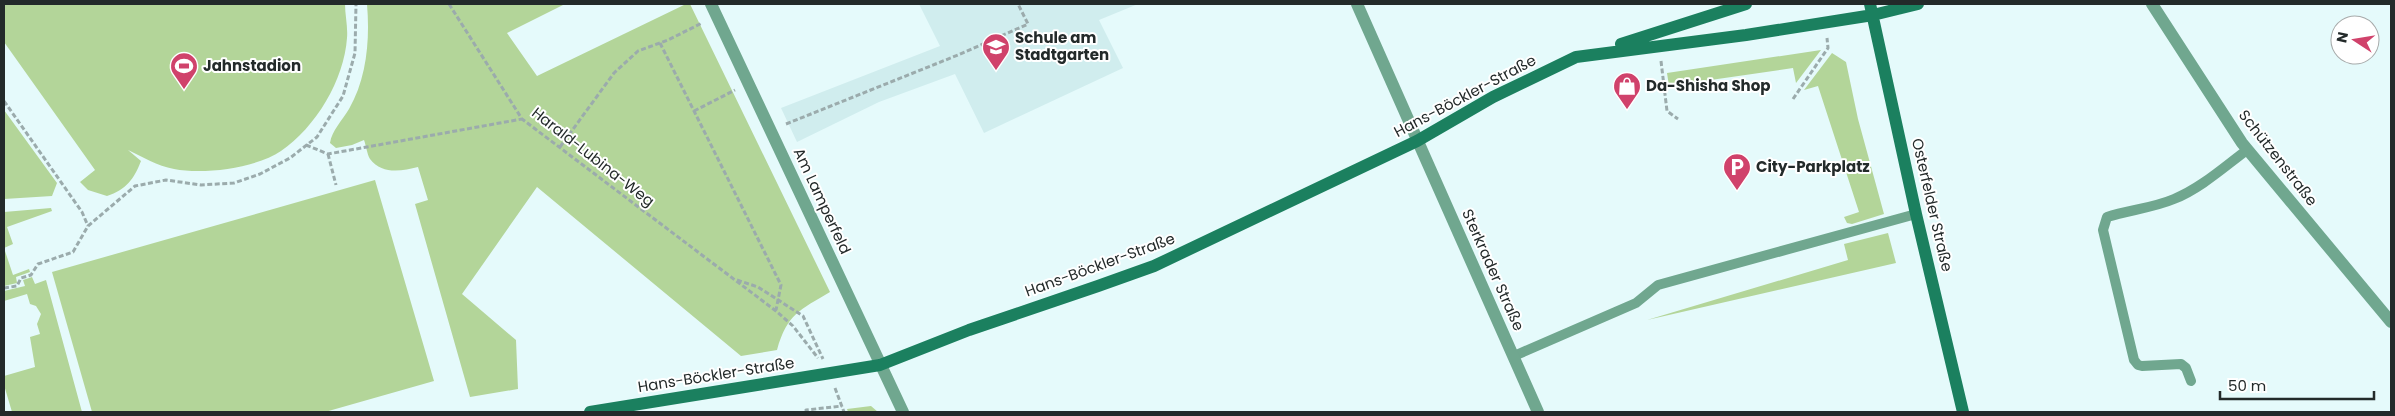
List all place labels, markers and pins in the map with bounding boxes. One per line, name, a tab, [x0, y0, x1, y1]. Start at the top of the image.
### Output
place label: Schule am Stadtgarten	[1015, 27, 1109, 65]
school or university icon: Schule am Stadtgarten	[981, 32, 1011, 71]
sports icon: Jahnstadion	[169, 51, 199, 90]
place label: Jahnstadion	[203, 55, 301, 76]
shop icon: Da-Shisha Shop	[1612, 71, 1642, 110]
place label: Da-Shisha Shop	[1646, 75, 1770, 96]
parking icon: City-Parkplatz	[1722, 152, 1752, 191]
place label: City-Parkplatz	[1756, 156, 1870, 177]

